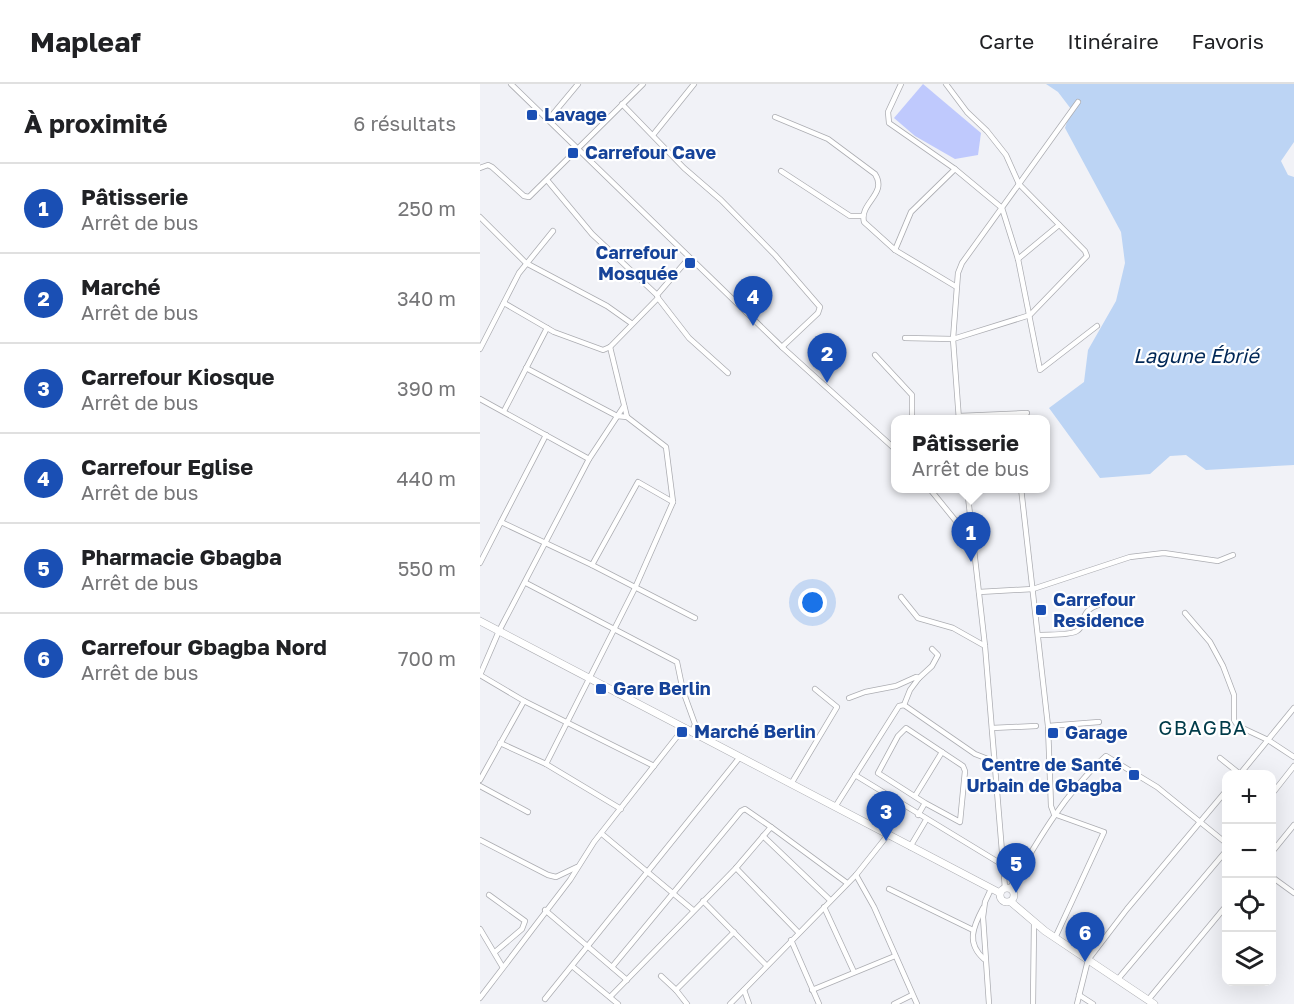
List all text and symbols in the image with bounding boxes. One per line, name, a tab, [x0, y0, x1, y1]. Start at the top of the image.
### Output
text: Mapleaf	[30, 25, 141, 58]
text: Carte	[979, 28, 1034, 54]
text: Itinéraire	[1067, 28, 1159, 54]
text: Favoris	[1192, 28, 1264, 54]
place label: Lavage	[544, 103, 607, 125]
text: À proximité	[24, 108, 168, 139]
marker: Lavage	[525, 108, 539, 122]
text: 6 résultats	[353, 111, 456, 135]
place label: Carrefour Cave	[585, 141, 716, 163]
marker: Carrefour Cave	[566, 146, 580, 160]
text: Pâtisserie	[81, 183, 188, 210]
text: 1	[38, 196, 49, 220]
text: 250 m	[398, 196, 456, 220]
text: Arrêt de bus	[81, 210, 198, 234]
place label: Carrefour Mosquée	[595, 241, 678, 284]
marker: Carrefour Mosquée	[683, 256, 697, 270]
text: Marché	[81, 273, 161, 300]
pin: 4	[734, 276, 772, 326]
text: 2	[37, 286, 50, 310]
text: 340 m	[397, 286, 456, 310]
text: Arrêt de bus	[81, 300, 198, 324]
pin: 2	[808, 334, 846, 383]
water label: Lagune Ébrié	[1133, 343, 1261, 368]
text: Carrefour Kiosque	[81, 363, 274, 390]
text: 3	[37, 376, 50, 400]
text: 390 m	[397, 376, 456, 400]
text: Arrêt de bus	[81, 390, 198, 414]
popup	[891, 415, 1050, 493]
text: Pâtisserie	[912, 429, 1019, 456]
text: Carrefour Eglise	[81, 453, 253, 480]
text: Arrêt de bus	[912, 456, 1029, 480]
text: 4	[37, 466, 50, 490]
text: 440 m	[397, 466, 456, 490]
text: Arrêt de bus	[81, 480, 198, 504]
pin: 1	[952, 512, 990, 562]
text: Pharmacie Gbagba	[81, 543, 282, 570]
text: 5	[37, 556, 50, 580]
text: 550 m	[398, 556, 456, 580]
text: Arrêt de bus	[81, 570, 198, 594]
your location	[798, 588, 827, 617]
place label: Carrefour Residence	[1053, 588, 1145, 631]
marker: Carrefour Residence	[1034, 603, 1048, 617]
text: Carrefour Gbagba Nord	[81, 633, 327, 660]
text: 6	[37, 646, 50, 670]
text: 700 m	[398, 646, 456, 670]
text: Arrêt de bus	[81, 660, 198, 684]
place label: Gare Berlin	[613, 677, 711, 699]
marker: Gare Berlin	[594, 682, 608, 696]
district label: GBAGBA	[1158, 715, 1248, 739]
place label: Marché Berlin	[694, 720, 816, 742]
place label: Garage	[1065, 721, 1128, 743]
marker: Marché Berlin	[675, 725, 689, 739]
marker: Garage	[1046, 726, 1060, 740]
place label: Centre de Santé Urbain de Gbagba	[966, 753, 1122, 796]
marker: Centre de Santé Urbain de Gbagba	[1127, 768, 1141, 782]
map controls	[1222, 770, 1276, 986]
button: +	[1222, 770, 1276, 824]
pin: 3	[866, 792, 906, 841]
button: −	[1222, 824, 1276, 878]
pin: 5	[996, 844, 1036, 893]
button: locate	[1222, 878, 1276, 932]
pin: 6	[1066, 912, 1104, 962]
button: layers	[1222, 932, 1276, 986]

